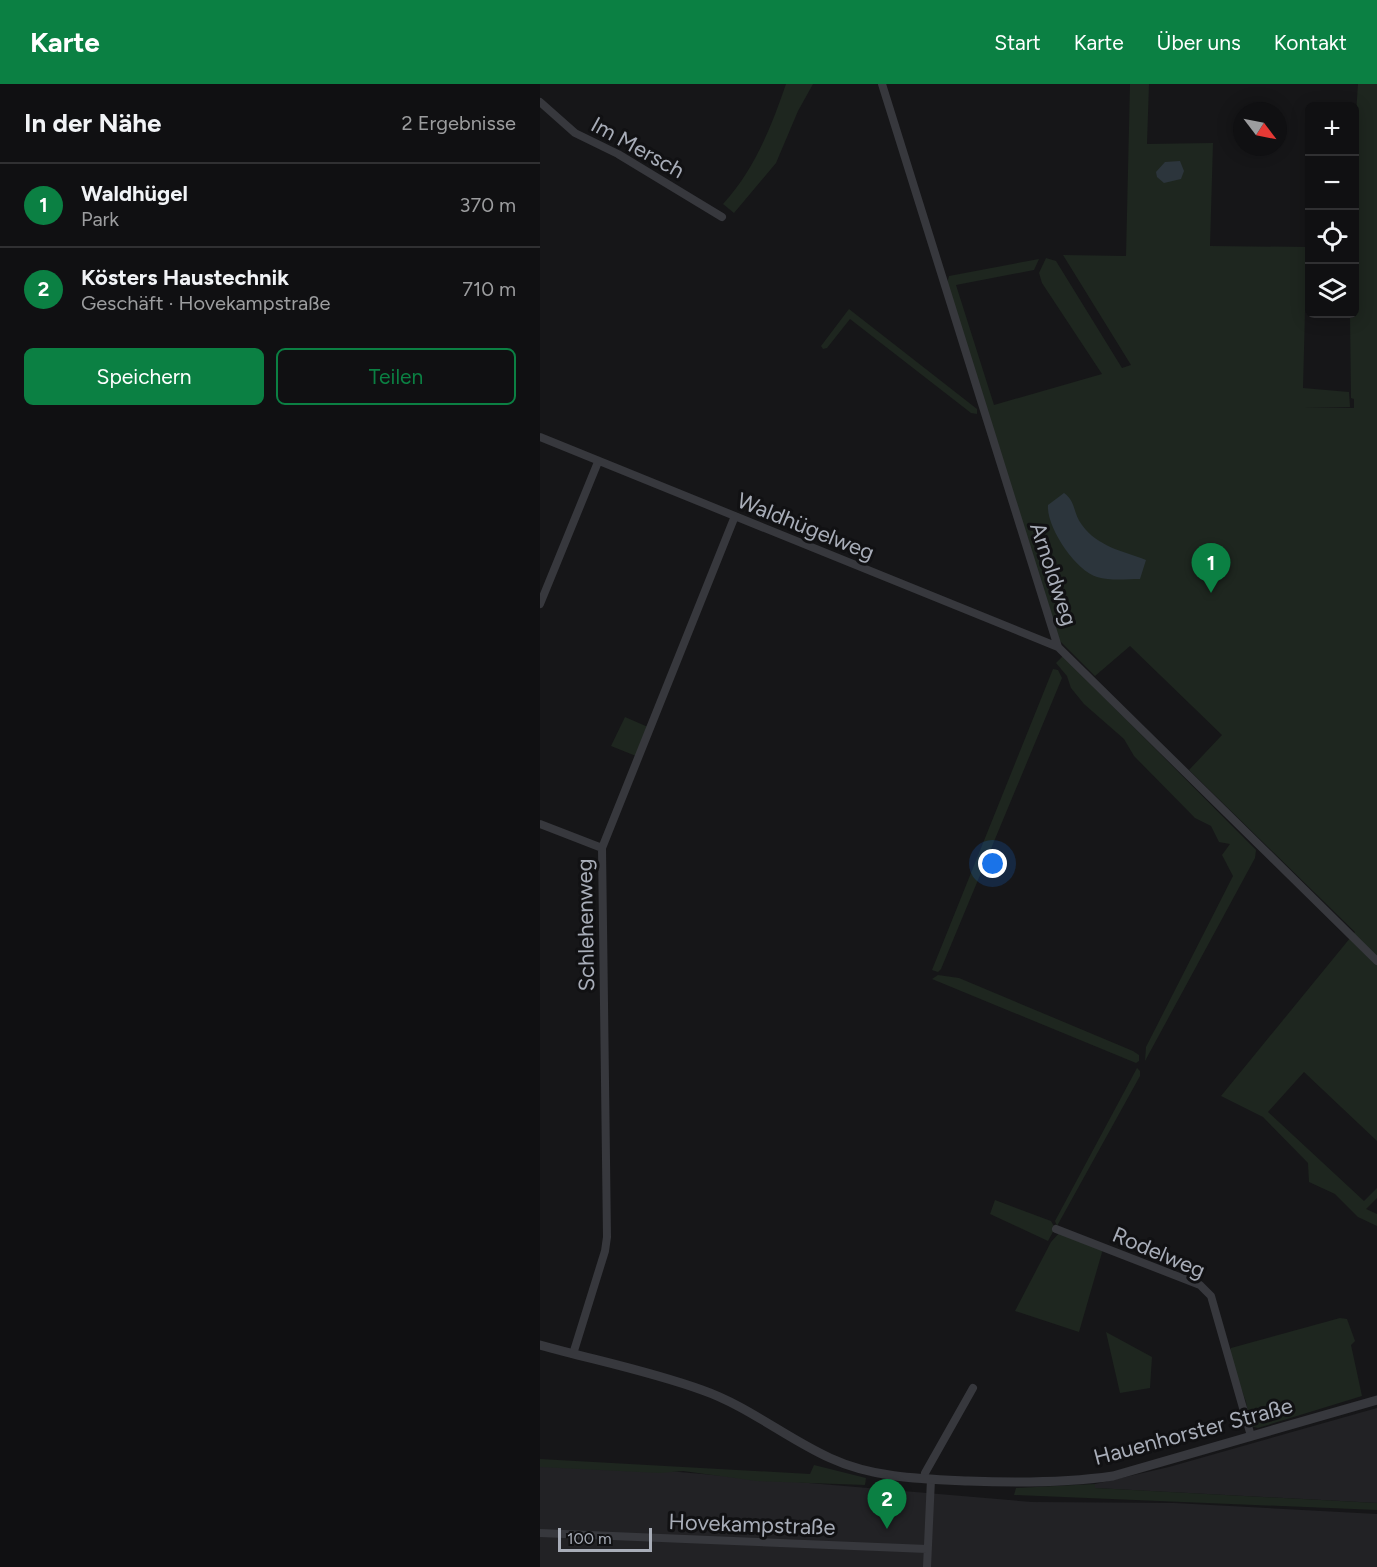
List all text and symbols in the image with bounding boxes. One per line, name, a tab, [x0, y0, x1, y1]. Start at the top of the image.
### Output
text: Karte	[30, 25, 100, 59]
text: Start	[994, 30, 1041, 55]
text: Karte	[1074, 30, 1124, 55]
text: Über uns	[1157, 30, 1241, 55]
text: Kontakt	[1274, 30, 1347, 55]
north arrow	[1233, 102, 1287, 156]
map controls	[1305, 102, 1359, 318]
button: +	[1305, 102, 1359, 156]
text: In der Nähe	[24, 107, 161, 139]
text: 2 Ergebnisse	[402, 111, 516, 135]
street label: Im Mersch	[586, 111, 689, 184]
button: −	[1305, 156, 1359, 210]
text: Waldhügel	[81, 180, 188, 207]
text: 1	[39, 193, 48, 217]
text: 370 m	[460, 193, 516, 217]
text: Park	[81, 207, 119, 231]
button: locate	[1305, 210, 1359, 264]
text: Kösters Haustechnik	[81, 264, 289, 291]
button: layers	[1305, 264, 1359, 318]
text: 2	[38, 277, 49, 301]
text: 710 m	[462, 277, 516, 301]
text: Geschäft · Hovekampstraße	[81, 291, 331, 315]
button: Speichern	[24, 348, 264, 405]
button: Teilen	[276, 348, 516, 405]
street label: Waldhügelweg	[733, 487, 878, 566]
street label: Arnoldweg	[1024, 519, 1083, 629]
pin: 1	[1192, 544, 1230, 593]
your location	[978, 849, 1007, 878]
street label: Schlehenweg	[571, 858, 600, 992]
street label: Rodelweg	[1108, 1221, 1209, 1284]
street label: Hauenhorster Straße	[1091, 1392, 1296, 1471]
pin: 2	[868, 1480, 906, 1529]
street label: Hovekampstraße	[668, 1508, 836, 1541]
scale bar	[558, 1525, 652, 1552]
text: 100 m	[567, 1529, 612, 1548]

